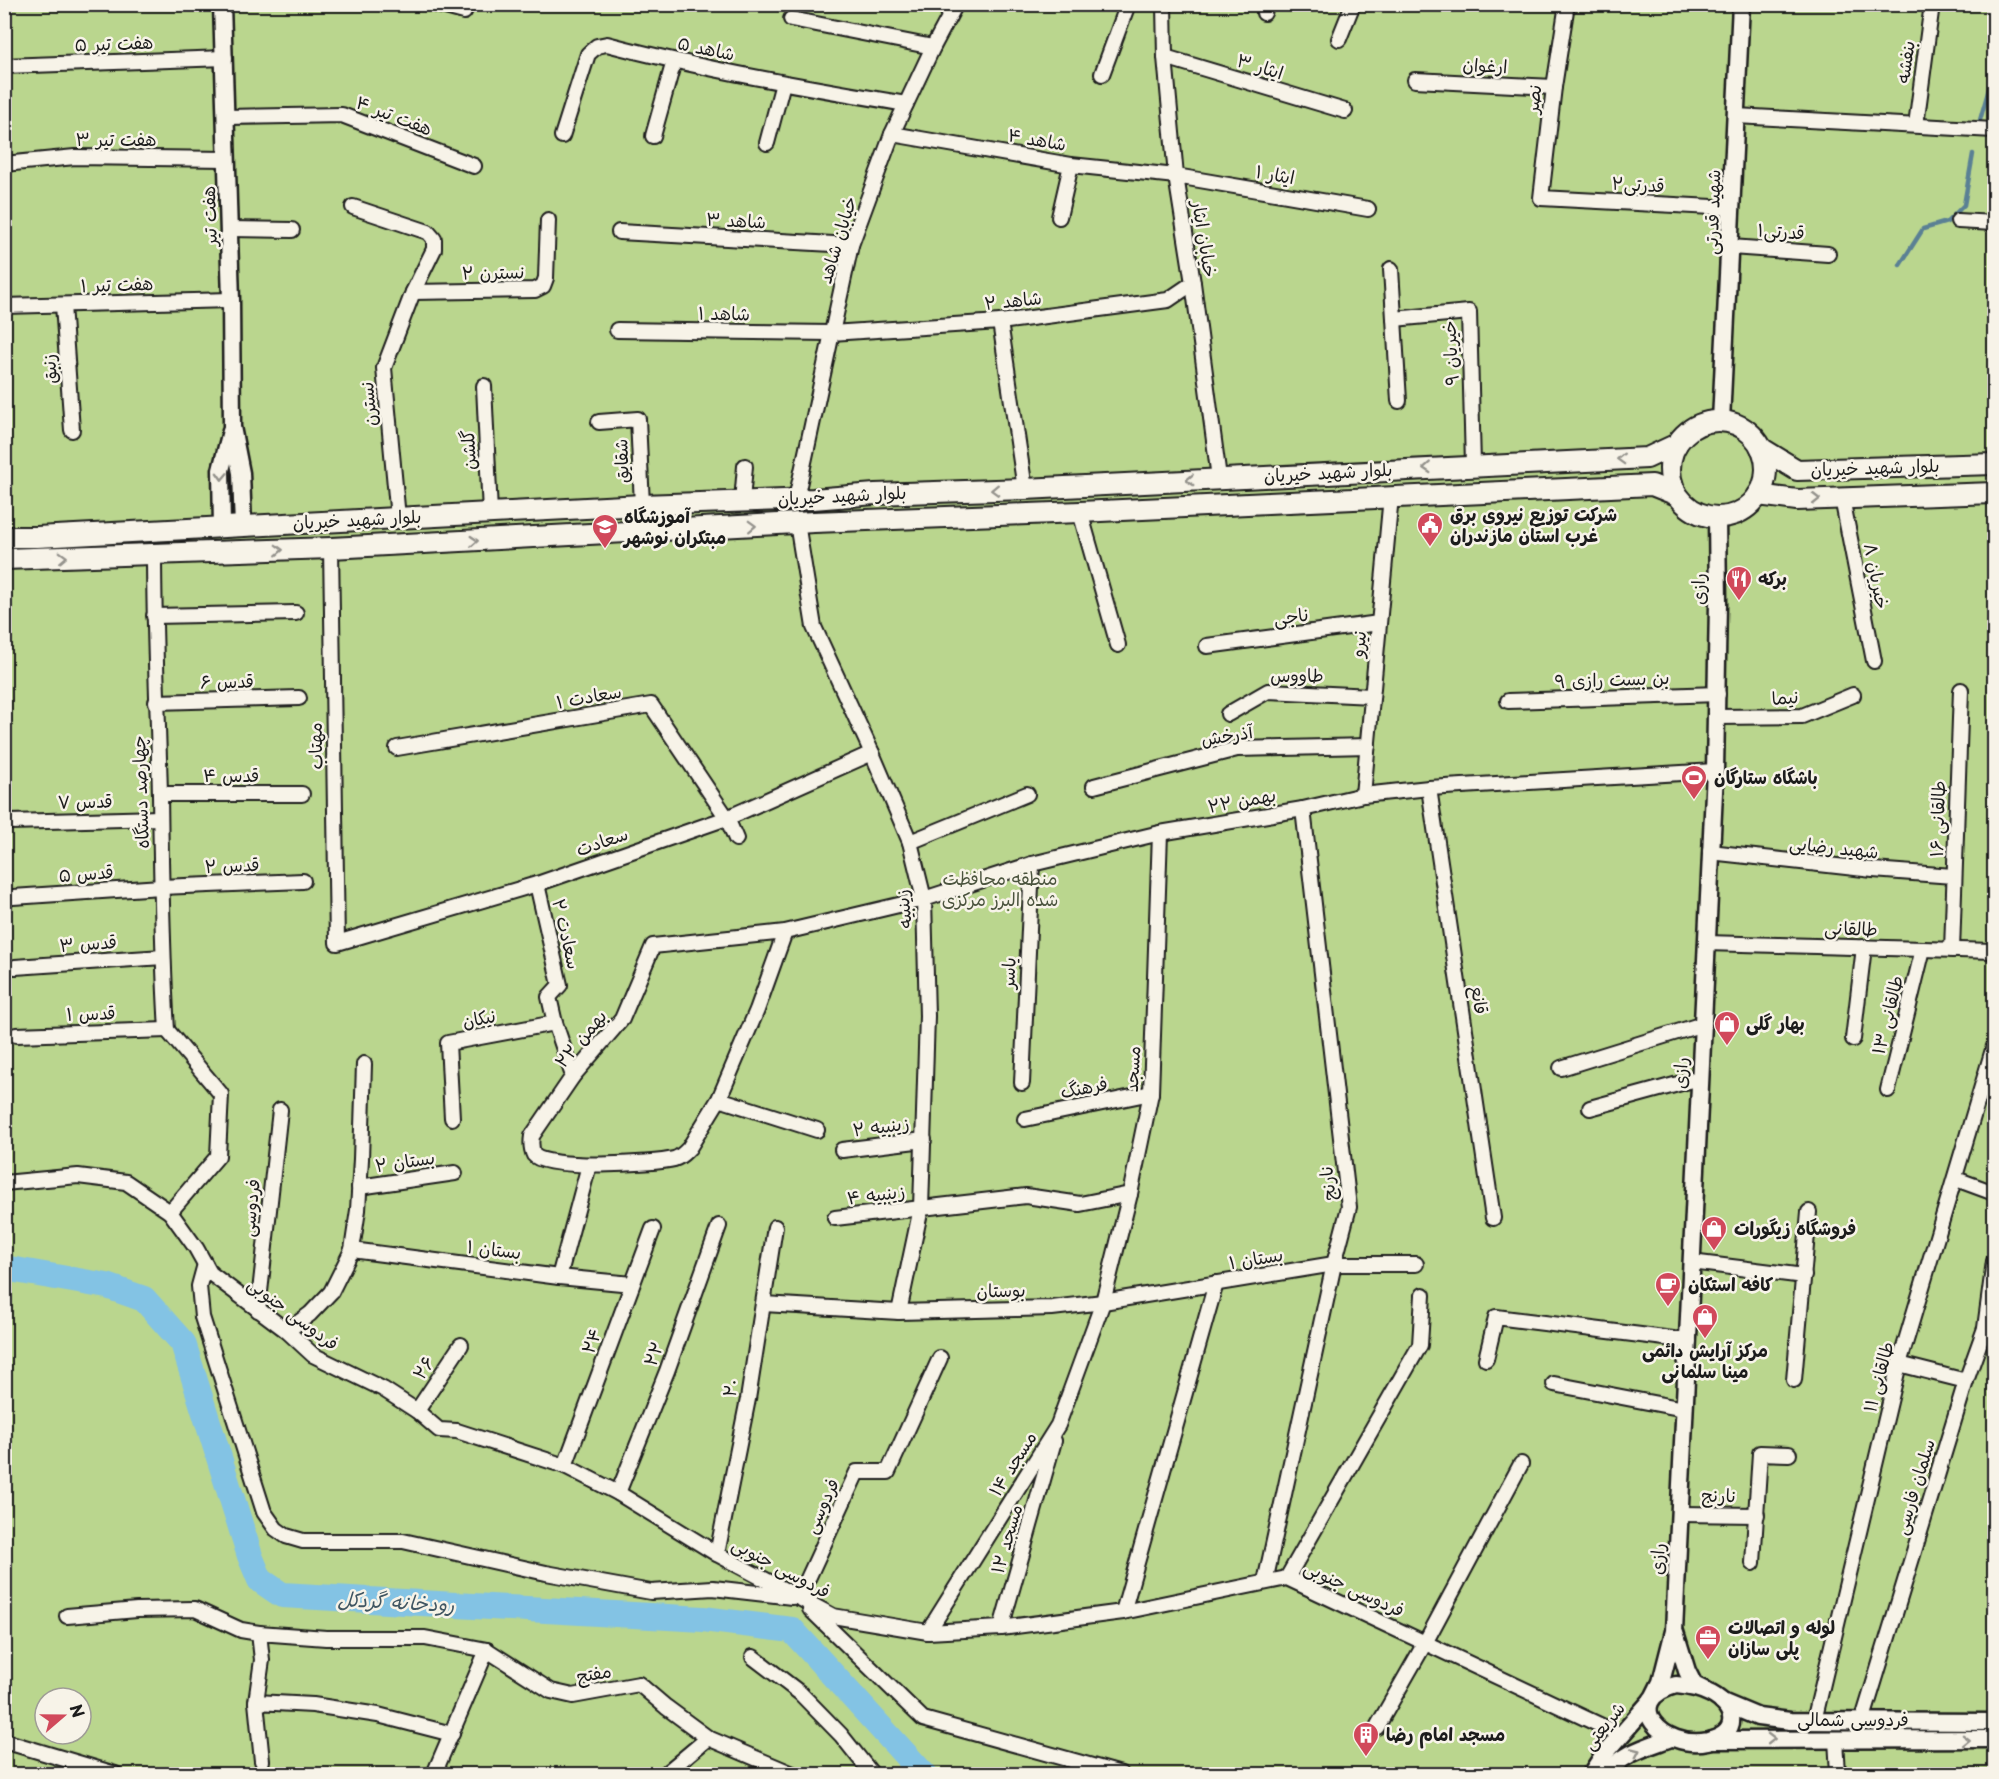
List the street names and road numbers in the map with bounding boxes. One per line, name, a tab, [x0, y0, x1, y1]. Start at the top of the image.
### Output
street label: هفت تیر ۵	[74, 28, 154, 57]
street label: شاهد ۵	[675, 28, 737, 67]
street label: بنفشه	[1888, 39, 1921, 85]
street label: ایثار ۳	[1234, 46, 1287, 85]
street label: ارغوان	[1462, 50, 1508, 79]
street label: نصر	[1517, 83, 1548, 117]
street label: هفت تیر ۴	[352, 88, 437, 141]
street label: شاهد ۴	[1006, 120, 1069, 157]
street label: هفت تیر ۳	[75, 125, 157, 152]
street label: ایثار ۱	[1254, 157, 1297, 190]
street label: قدرتی۲	[1611, 169, 1665, 198]
street label: شهید قدرتی	[1697, 169, 1726, 255]
street label: هفت تیر	[194, 185, 223, 249]
street label: خیابان شاهد	[811, 193, 863, 286]
street label: خیابان ایثار	[1186, 197, 1225, 279]
street label: شاهد ۳	[705, 204, 767, 235]
street label: قدرتی۱	[1757, 215, 1806, 246]
street label: نسترن ۲	[461, 257, 525, 286]
street label: هفت تیر ۱	[80, 269, 154, 298]
street label: شاهد ۲	[983, 283, 1043, 316]
street label: شاهد ۱	[698, 299, 750, 326]
street label: خیریان ۹	[1434, 320, 1465, 386]
street label: زنبق	[34, 353, 63, 385]
street label: نسترن	[352, 381, 383, 428]
street label: گلشن	[453, 429, 482, 471]
street label: شقایق	[606, 438, 635, 484]
street label: بلوار شهید خیریان	[1810, 451, 1940, 482]
street label: بلوار شهید خیریان	[1263, 455, 1393, 488]
street label: بلوار شهید خیریان	[777, 478, 907, 511]
street label: بلوار شهید خیریان	[292, 502, 422, 535]
street label: خیریان ۸	[1858, 540, 1897, 611]
street label: رازی	[1684, 573, 1711, 605]
street label: ناجی	[1272, 600, 1310, 631]
street label: نیرو	[1342, 629, 1372, 660]
street label: طاووس	[1270, 661, 1324, 688]
street label: بن بست رازی ۹	[1554, 663, 1670, 694]
street label: قدس ۶	[200, 667, 254, 694]
street label: سعادت ۱	[554, 677, 624, 715]
street label: نیما	[1770, 682, 1799, 711]
street label: آذرخش	[1199, 717, 1256, 752]
street label: مهتاب	[301, 722, 328, 770]
street label: چهارصد دستگاه	[124, 735, 155, 849]
street label: قدس ۴	[203, 761, 259, 788]
street label: ۲۲ بهمن	[1205, 780, 1278, 819]
street label: طالقانی ۱۶	[1922, 780, 1951, 858]
street label: قدس ۷	[57, 787, 113, 814]
street label: سعادت	[572, 819, 631, 862]
street label: شهید رضایی	[1788, 828, 1880, 865]
street label: قدس ۲	[204, 850, 260, 879]
street label: قدس ۵	[57, 857, 114, 888]
street label: زینبیه	[887, 888, 918, 930]
street label: سعادت ۲	[546, 896, 589, 972]
street label: طالقانی	[1824, 913, 1878, 942]
street label: قدس ۳	[58, 927, 118, 958]
street label: یاسر	[993, 956, 1022, 991]
street label: طالقانی ۱۳	[1864, 972, 1909, 1057]
street label: قانع	[1464, 984, 1496, 1016]
street label: قدس ۱	[66, 998, 116, 1027]
street label: نیکان	[460, 1001, 498, 1034]
street label: ۲۲ بهمن	[547, 1003, 612, 1073]
street label: مسجد	[1117, 1045, 1146, 1093]
street label: رازی	[1665, 1056, 1694, 1090]
street label: فرهنگ	[1058, 1069, 1110, 1104]
street label: زینبیه ۲	[851, 1109, 911, 1142]
street label: بستان ۲	[373, 1143, 436, 1178]
street label: نارنج	[1311, 1164, 1342, 1202]
street label: فردوسی	[233, 1177, 266, 1238]
street label: زینبیه ۴	[845, 1177, 906, 1210]
street label: بستان ۱	[465, 1232, 523, 1265]
street label: بستان ۱	[1227, 1240, 1285, 1275]
street label: فردوسی جنوبی	[243, 1269, 345, 1356]
street label: بوستان	[976, 1276, 1026, 1303]
street label: ۲۴	[574, 1324, 608, 1357]
street label: ۲۲	[636, 1337, 669, 1370]
street label: طالقانی ۱۱	[1855, 1338, 1900, 1415]
street label: ۲۶	[405, 1350, 440, 1384]
street label: ۲۰	[715, 1377, 744, 1399]
street label: مسجد ۱۴	[981, 1425, 1042, 1501]
street label: سلمان فارسی	[1886, 1435, 1941, 1538]
street label: فردوسی	[796, 1473, 845, 1537]
street label: نارنج	[1701, 1481, 1737, 1508]
street label: مسجد ۱۲	[983, 1501, 1028, 1576]
street label: فردوسی جنوبی	[728, 1529, 836, 1604]
street label: رازی	[1642, 1542, 1671, 1576]
street label: فردوسی جنوبی	[1300, 1553, 1409, 1623]
street label: مفتح	[574, 1656, 613, 1689]
street label: شریعتی	[1575, 1695, 1631, 1755]
street label: فردوسی شمالی	[1797, 1705, 1909, 1732]

